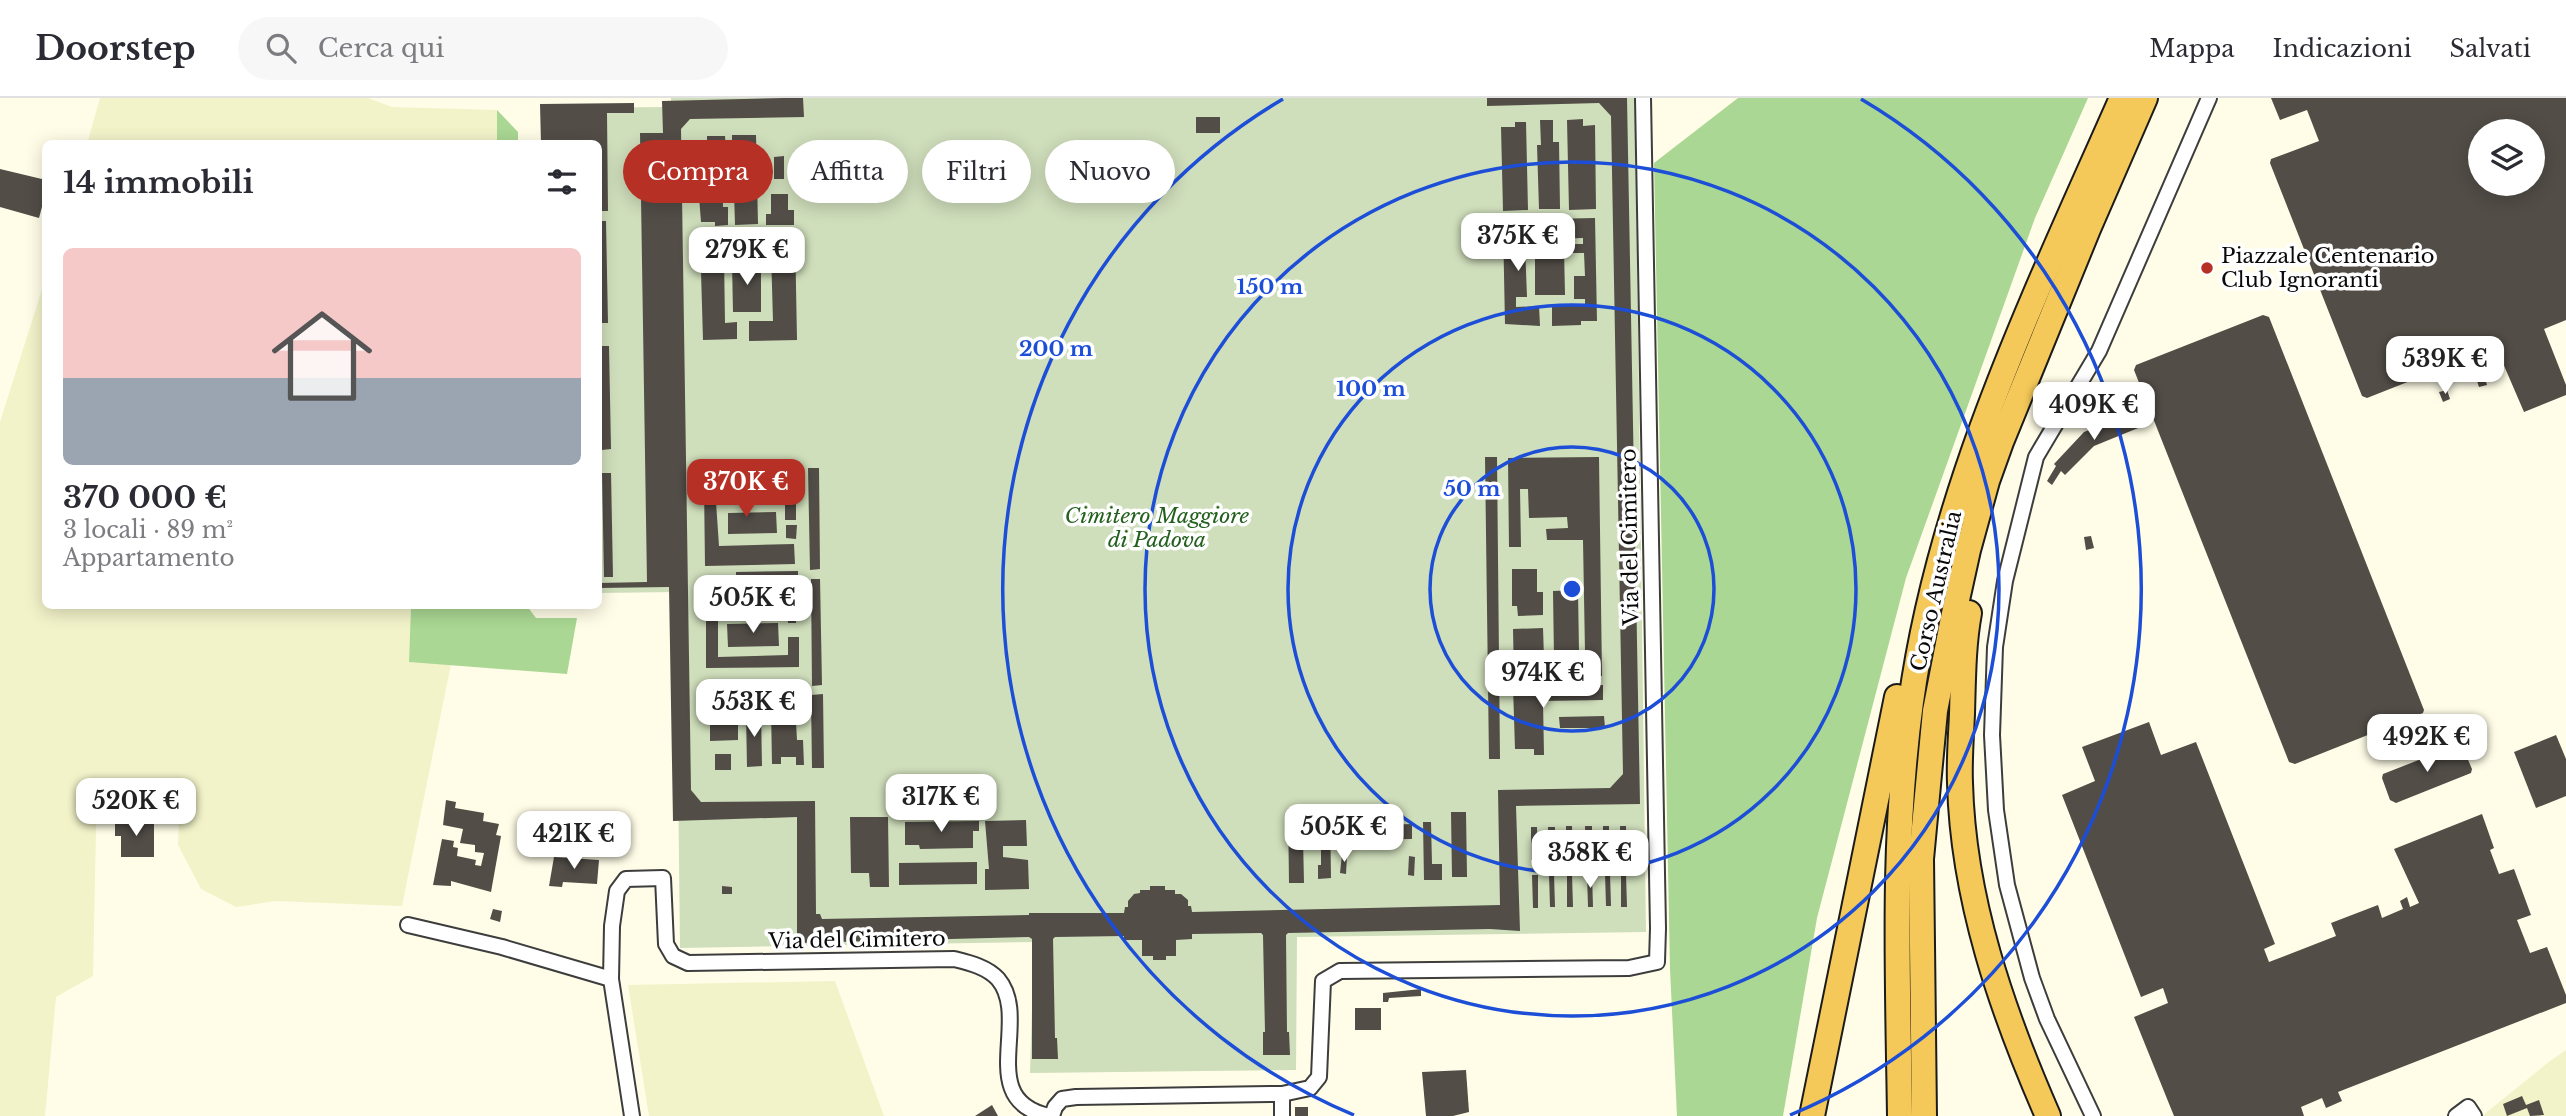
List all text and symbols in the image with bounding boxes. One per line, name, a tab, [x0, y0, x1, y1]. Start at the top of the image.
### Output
search box	[238, 17, 728, 80]
text: Doorstep	[35, 28, 196, 69]
icon: search	[262, 29, 300, 67]
text: Cerca qui	[318, 32, 444, 64]
text: Mappa	[2149, 34, 2235, 63]
text: Indicazioni	[2273, 34, 2412, 63]
text: Salvati	[2450, 34, 2531, 63]
map controls	[2468, 119, 2545, 196]
button: layers	[2468, 119, 2545, 196]
chip: Compra	[623, 140, 773, 203]
chip: Affitta	[787, 140, 908, 203]
chip: Filtri	[922, 140, 1031, 203]
chip: Nuovo	[1045, 140, 1175, 203]
icon: filters	[543, 163, 581, 201]
text: 14 immobili	[63, 164, 254, 201]
pin: 375K €	[1461, 214, 1575, 273]
text: 375K €	[1477, 222, 1559, 250]
pin: 279K €	[690, 228, 804, 287]
text: 279K €	[705, 236, 789, 264]
place label: Piazzale Centenario Club Ignoranti	[2221, 243, 2434, 293]
marker: Piazzale Centenario Club Ignoranti	[2199, 260, 2215, 276]
text: 150 m	[1237, 274, 1303, 300]
icon: home	[259, 293, 385, 419]
text: 200 m	[1019, 336, 1093, 362]
pin: 539K €	[2388, 336, 2502, 396]
text: 539K €	[2402, 345, 2488, 373]
text: 100 m	[1336, 376, 1406, 402]
pin: 409K €	[2037, 382, 2151, 442]
text: 409K €	[2049, 391, 2139, 419]
street label: Via del Cimitero	[1615, 448, 1645, 627]
pin: 370K €	[689, 460, 803, 519]
text: 370K €	[703, 468, 789, 496]
text: 50 m	[1443, 476, 1501, 502]
text: 370 000 €	[63, 479, 227, 516]
park label: Cimitero Maggiore di Padova	[1065, 503, 1250, 553]
street label: Corso Australia	[1905, 508, 1967, 674]
text: 3 locali · 89 m²	[63, 516, 233, 544]
text: Appartamento	[63, 544, 235, 572]
pin: 505K €	[696, 575, 810, 635]
centre of rings	[1560, 577, 1584, 601]
text: 505K €	[710, 584, 796, 612]
pin: 974K €	[1486, 650, 1600, 710]
text: 974K €	[1501, 659, 1585, 687]
pin: 553K €	[697, 680, 811, 739]
text: 553K €	[712, 688, 796, 716]
pin: 492K €	[2370, 714, 2484, 774]
text: 492K €	[2383, 723, 2471, 751]
pin: 317K €	[884, 774, 998, 834]
pin: 520K €	[79, 778, 193, 838]
text: 317K €	[902, 783, 980, 811]
text: 520K €	[92, 787, 180, 815]
pin: 505K €	[1287, 804, 1401, 864]
pin: 421K €	[517, 812, 631, 871]
text: 505K €	[1301, 813, 1387, 841]
text: 421K €	[533, 820, 615, 848]
pin: 358K €	[1533, 830, 1647, 890]
text: 358K €	[1548, 839, 1632, 867]
street label: Via del Cimitero	[767, 925, 946, 955]

